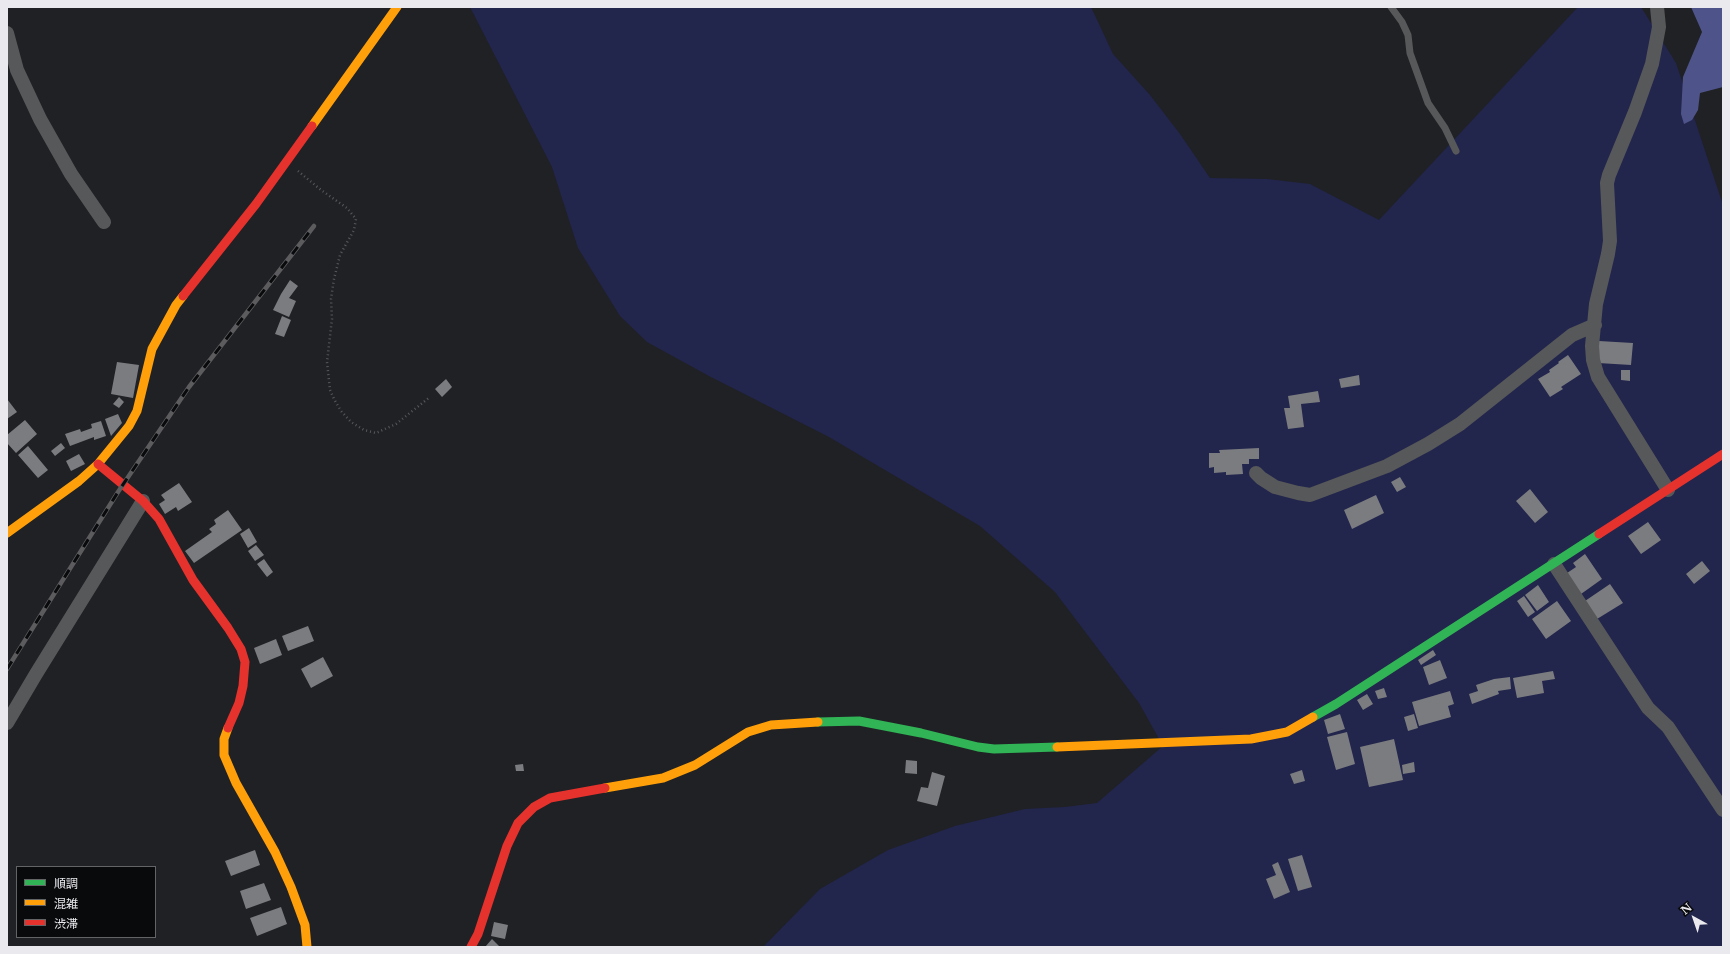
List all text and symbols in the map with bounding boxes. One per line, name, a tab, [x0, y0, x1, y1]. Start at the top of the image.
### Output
legend	[16, 866, 156, 938]
text: 順調	[54, 876, 78, 891]
text: 混雑	[54, 896, 78, 911]
north arrow	[1674, 898, 1714, 938]
text: N	[1678, 900, 1695, 917]
text: 渋滞	[54, 916, 78, 931]

